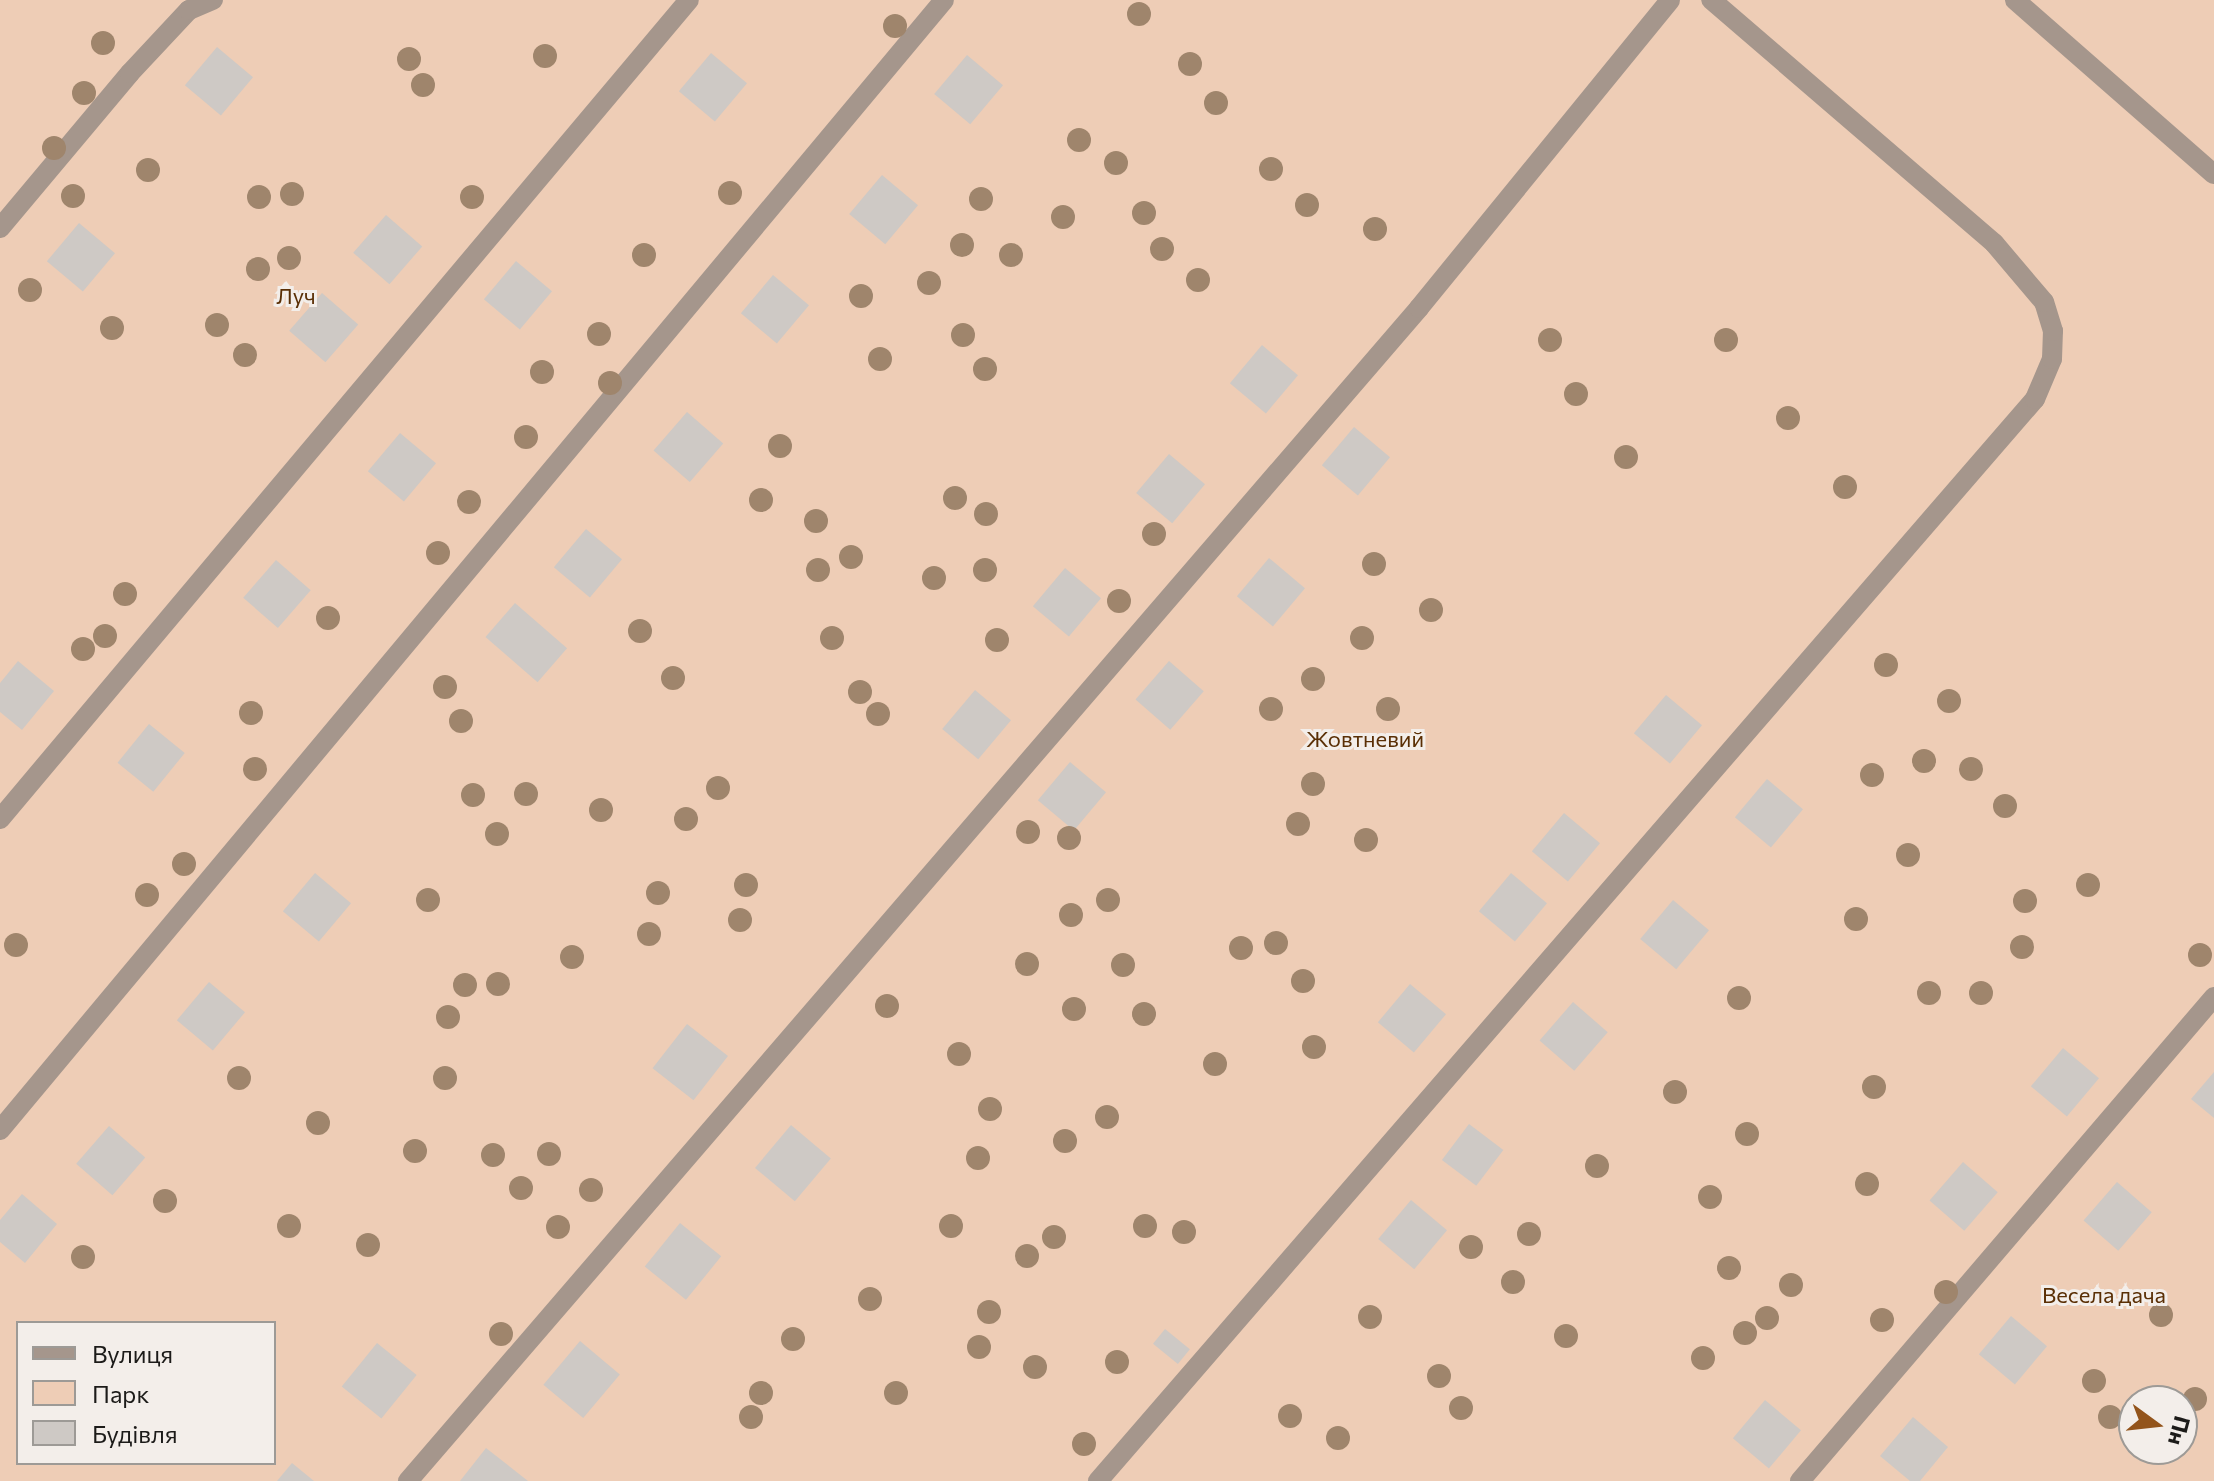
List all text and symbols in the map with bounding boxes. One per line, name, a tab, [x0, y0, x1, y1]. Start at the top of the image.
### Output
park label: Луч	[276, 283, 316, 309]
park label: Жовтневий	[1306, 726, 1424, 752]
park label: Весела дача	[2042, 1282, 2166, 1308]
legend	[16, 1321, 276, 1465]
text: Вулиця	[92, 1339, 173, 1368]
text: Парк	[92, 1379, 149, 1408]
north arrow	[2118, 1385, 2198, 1465]
text: Пн	[2163, 1413, 2197, 1448]
text: Будівля	[92, 1419, 178, 1448]

